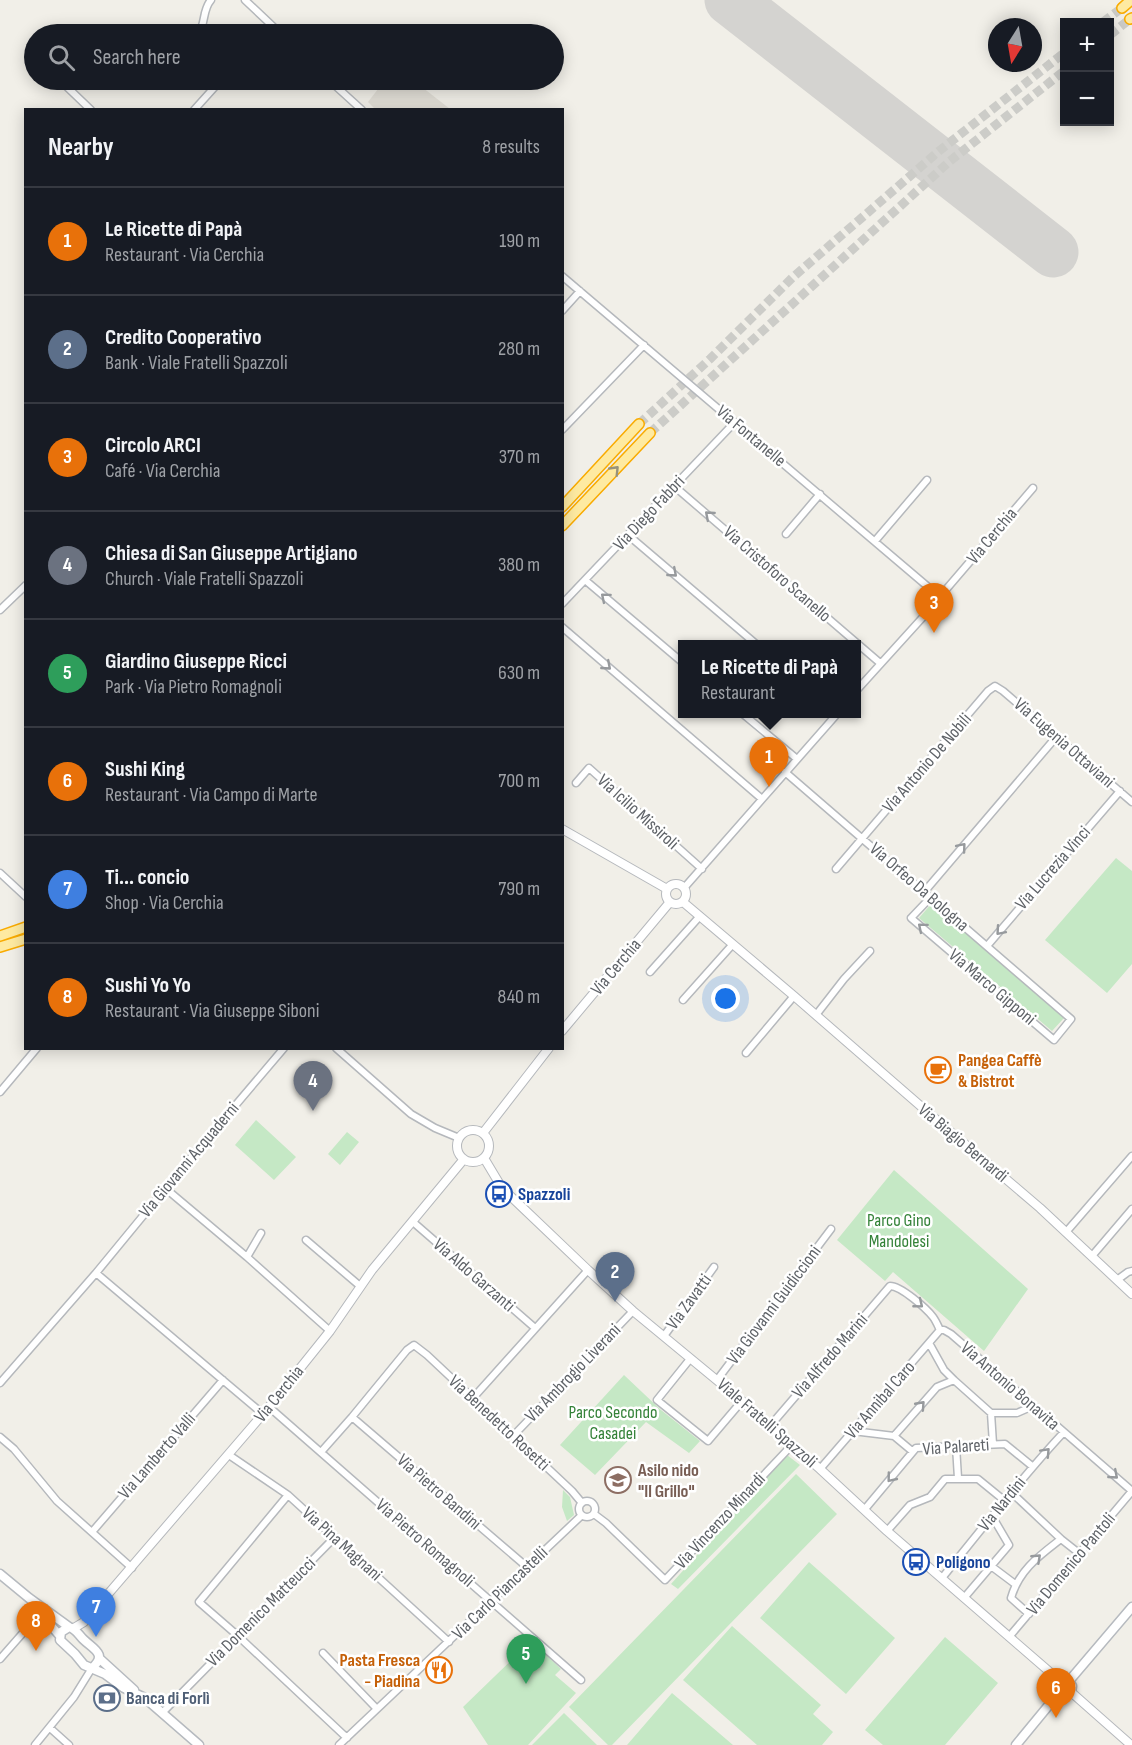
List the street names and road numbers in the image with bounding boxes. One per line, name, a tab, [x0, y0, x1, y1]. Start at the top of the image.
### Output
street label: Via Fontanelle	[712, 401, 790, 471]
street label: Via Diego Fabbri	[609, 471, 689, 555]
street label: Via Cerchia	[962, 503, 1022, 568]
street label: Via Cristoforo Scanello	[719, 522, 835, 626]
street label: Via Eugenia Ottaviani	[1009, 694, 1119, 792]
street label: Via Antonio De Nobili	[878, 709, 976, 817]
street label: Via Icilio Missiroli	[593, 770, 683, 854]
street label: Via Lucrezia Vinci	[1011, 822, 1095, 914]
street label: Via Orfeo Da Bologna	[865, 838, 973, 936]
street label: Via Cerchia	[586, 934, 646, 999]
street label: Via Marco Gipponi	[944, 945, 1040, 1029]
street label: Via Giovanni Acquaderni	[135, 1098, 243, 1222]
street label: Via Biagio Bernardi	[914, 1099, 1012, 1187]
street label: Via Aldo Garzanti	[429, 1234, 519, 1316]
street label: Via Giovanni Guidiccioni	[723, 1242, 825, 1368]
street label: Via Zavatti	[662, 1270, 716, 1334]
street label: Via Alfredo Marini	[788, 1310, 872, 1402]
street label: Via Ambrogio Liverani	[521, 1320, 625, 1426]
street label: Via Antonio Bonavita	[956, 1337, 1064, 1435]
street label: Via Annibal Caro	[840, 1357, 920, 1443]
street label: Via Cerchia	[250, 1361, 308, 1427]
street label: Via Benedetto Rosetti	[444, 1371, 554, 1475]
street label: Viale Fratelli Spazzoli	[713, 1374, 821, 1472]
street label: Via Lamberto Valli	[114, 1409, 200, 1503]
street label: Via Palareti	[922, 1434, 990, 1460]
street label: Via Pietro Bandini	[393, 1450, 485, 1534]
street label: Via Vincenzo Minardi	[670, 1469, 770, 1573]
street label: Via Nardini	[974, 1472, 1030, 1536]
street label: Via Pietro Romagnoli	[371, 1495, 479, 1591]
street label: Via Pina Magnani	[298, 1503, 386, 1585]
street label: Via Domenico Pantoli	[1022, 1509, 1120, 1619]
street label: Via Carlo Piancastelli	[448, 1542, 552, 1644]
street label: Via Domenico Matteucci	[202, 1553, 320, 1671]

